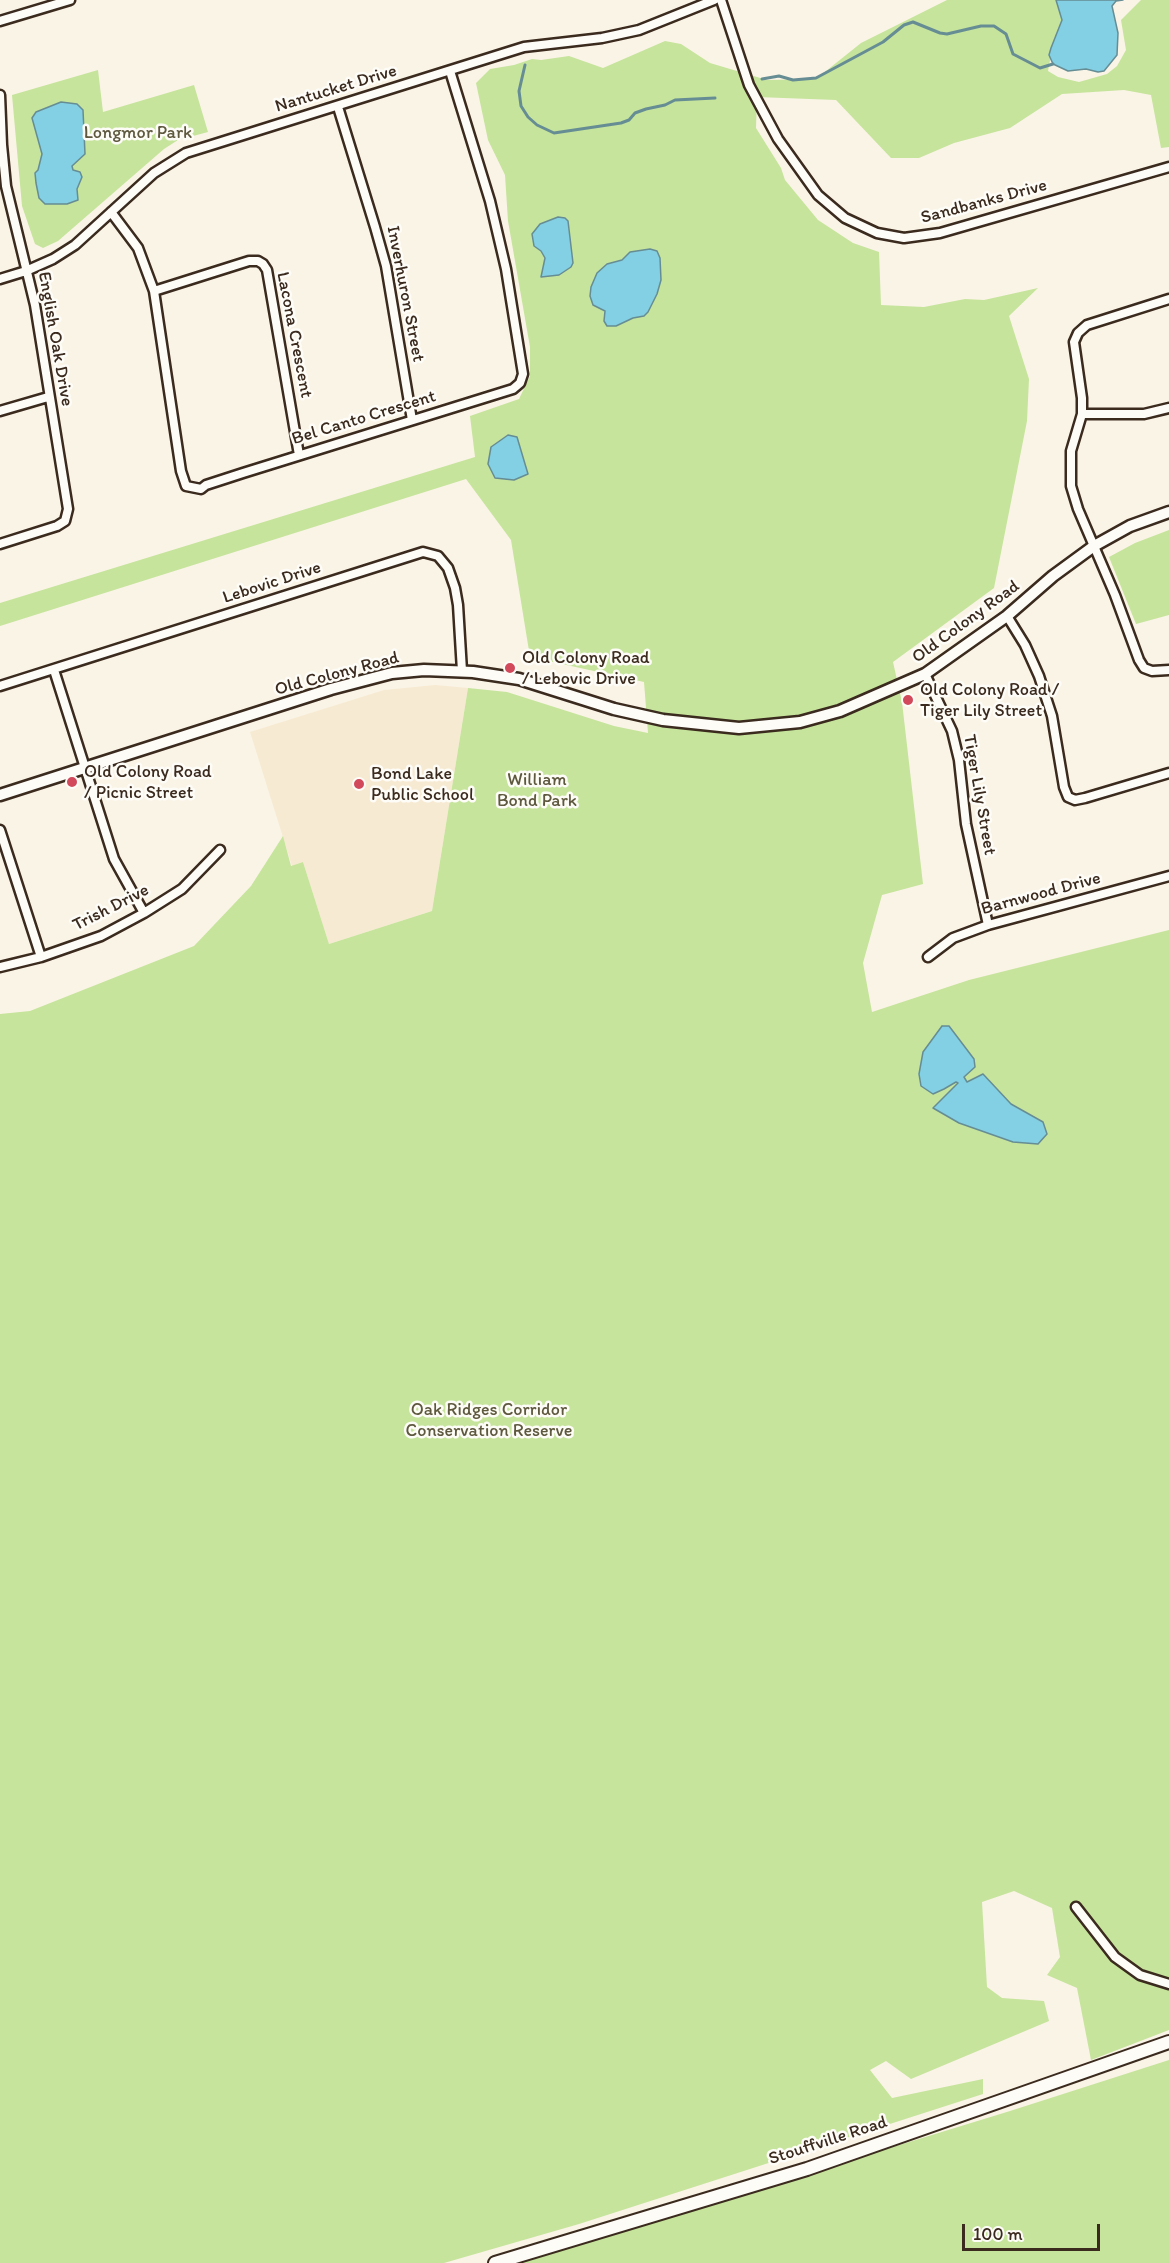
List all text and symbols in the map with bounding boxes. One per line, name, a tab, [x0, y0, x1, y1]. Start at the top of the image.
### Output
street label: Nantucket Drive	[273, 60, 399, 118]
park label: Longmor Park	[84, 122, 192, 144]
street label: Sandbanks Drive	[919, 175, 1049, 229]
street label: Inverhuron Street	[381, 224, 429, 364]
street label: English Oak Drive	[33, 270, 77, 408]
street label: Lacona Crescent	[271, 270, 317, 400]
street label: Bel Canto Crescent	[289, 386, 439, 450]
street label: Lebovic Drive	[220, 557, 324, 609]
street label: Old Colony Road	[908, 576, 1024, 668]
street label: Old Colony Road	[272, 647, 402, 701]
place label: Old Colony Road / Lebovic Drive	[522, 647, 650, 690]
marker: Old Colony Road / Lebovic Drive	[503, 661, 517, 675]
place label: Old Colony Road / Tiger Lily Street	[920, 679, 1059, 722]
marker: Old Colony Road / Tiger Lily Street	[901, 693, 915, 707]
street label: Tiger Lily Street	[958, 733, 1000, 857]
place label: Old Colony Road / Picnic Street	[84, 761, 212, 804]
place label: Bond Lake Public School	[371, 763, 474, 806]
park label: William Bond Park	[497, 769, 577, 812]
marker: Old Colony Road / Picnic Street	[65, 775, 79, 789]
marker: Bond Lake Public School	[352, 777, 366, 791]
street label: Barnwood Drive	[979, 868, 1103, 920]
street label: Trish Drive	[69, 880, 153, 936]
park label: Oak Ridges Corridor Conservation Reserve	[406, 1399, 572, 1442]
street label: Stouffville Road	[766, 2112, 890, 2170]
scale bar	[965, 2212, 1103, 2250]
text: 100 m	[973, 2223, 1023, 2245]

